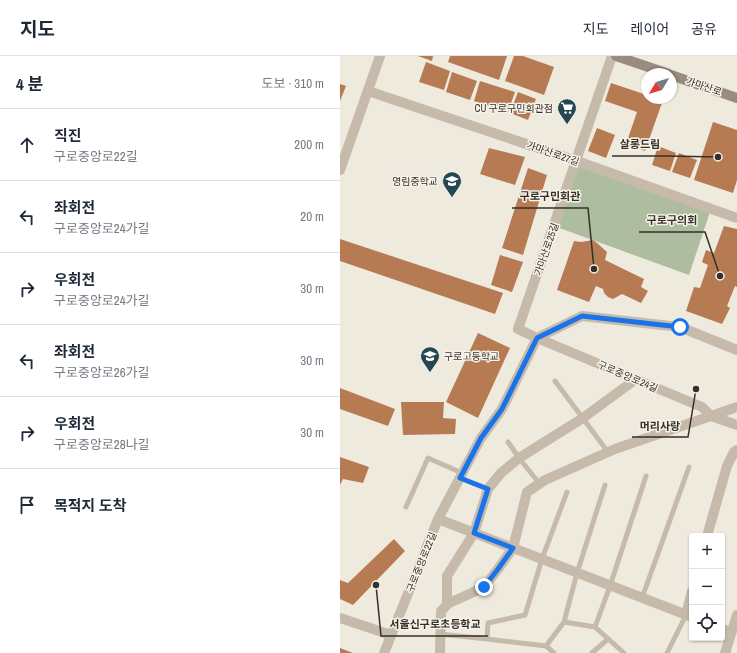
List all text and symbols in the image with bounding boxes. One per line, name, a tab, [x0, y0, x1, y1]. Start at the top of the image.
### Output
text: 지도	[20, 16, 55, 42]
text: 지도	[583, 20, 609, 38]
text: 레이어	[631, 20, 669, 38]
text: 공유	[691, 20, 717, 38]
north arrow	[641, 68, 677, 104]
text: 4 분	[16, 72, 43, 95]
street label: 가마산로	[684, 74, 723, 99]
text: 도보 · 310 m	[262, 75, 324, 92]
supermarket icon: CU 구로구민회관점	[556, 97, 578, 125]
place label: CU 구로구민회관점	[474, 102, 553, 115]
text: 직진	[54, 125, 82, 146]
callout: 살롱드림	[612, 133, 668, 156]
icon: ahead	[16, 134, 38, 156]
text: 200 m	[294, 136, 324, 153]
text: 살롱드림	[620, 137, 660, 151]
street label: 가마산로27길	[525, 138, 581, 169]
text: 구로중앙로22길	[54, 148, 138, 165]
school or university icon: 영림중학교	[441, 170, 463, 198]
place label: 영림중학교	[392, 175, 438, 188]
callout: 구로구민회관	[512, 185, 588, 208]
text: 구로구민회관	[520, 189, 580, 203]
text: 좌회전	[54, 197, 95, 218]
icon: left	[16, 206, 38, 228]
text: 20 m	[300, 208, 324, 225]
callout: 구로구의회	[639, 209, 705, 232]
text: 구로구의회	[647, 213, 697, 227]
text: 구로중앙로24가길	[54, 220, 150, 237]
street label: 가마산로25길	[531, 221, 562, 277]
text: 우회전	[54, 269, 95, 290]
icon: right	[16, 278, 38, 300]
text: 30 m	[300, 280, 324, 297]
text: 구로중앙로24가길	[54, 292, 150, 309]
route start	[671, 318, 689, 336]
text: 좌회전	[54, 341, 95, 362]
school or university icon: 구로고등학교	[419, 345, 441, 373]
icon: left	[16, 350, 38, 372]
place label: 구로고등학교	[444, 350, 499, 363]
text: 30 m	[300, 352, 324, 369]
street label: 구로중앙로24길	[596, 358, 660, 395]
text: 구로중앙로26가길	[54, 364, 150, 381]
text: 우회전	[54, 413, 95, 434]
callout: 머리사랑	[632, 414, 688, 437]
text: 머리사랑	[640, 419, 680, 433]
icon: right	[16, 422, 38, 444]
text: 30 m	[300, 424, 324, 441]
text: 구로중앙로28나길	[54, 436, 150, 453]
icon: arrive	[16, 494, 38, 516]
text: 목적지 도착	[54, 495, 126, 516]
street label: 구로중앙로22길	[403, 530, 440, 594]
map controls	[689, 533, 725, 641]
button: +	[689, 533, 725, 569]
button: −	[689, 569, 725, 605]
route end	[475, 578, 493, 596]
button: locate	[689, 605, 725, 641]
callout: 서울신구로초등학교	[381, 613, 488, 636]
text: 서울신구로초등학교	[389, 617, 481, 631]

